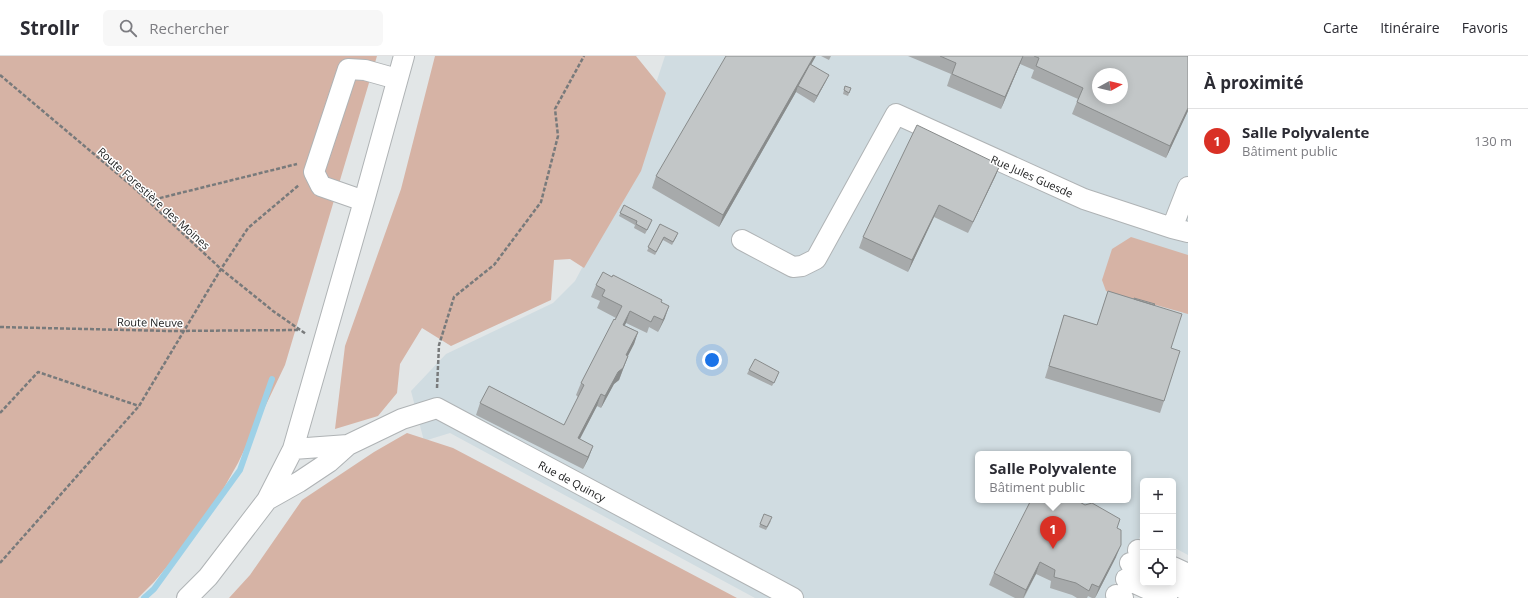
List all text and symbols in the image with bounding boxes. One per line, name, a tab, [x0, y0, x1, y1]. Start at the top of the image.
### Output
search box	[103, 10, 383, 46]
text: Strollr	[20, 15, 79, 41]
icon: search	[117, 17, 139, 39]
text: Rechercher	[149, 18, 229, 38]
text: Carte	[1323, 18, 1358, 37]
text: Itinéraire	[1380, 18, 1440, 37]
text: Favoris	[1462, 18, 1508, 37]
north arrow	[1092, 68, 1128, 104]
text: À proximité	[1204, 71, 1303, 94]
text: Salle Polyvalente	[1242, 122, 1369, 142]
text: 1	[1213, 132, 1221, 150]
text: 130 m	[1474, 132, 1512, 150]
text: Bâtiment public	[1242, 142, 1338, 160]
street label: Route Forestière des Moines	[95, 144, 213, 252]
street label: Rue Jules Guesde	[989, 151, 1075, 201]
street label: Route Neuve	[117, 314, 183, 330]
your location	[702, 350, 722, 370]
popup	[975, 451, 1131, 503]
street label: Rue de Quincy	[536, 457, 609, 505]
text: Salle Polyvalente	[989, 458, 1117, 478]
text: Bâtiment public	[989, 478, 1085, 496]
map controls	[1140, 478, 1176, 586]
button: +	[1140, 478, 1176, 514]
button: −	[1140, 514, 1176, 550]
pin: 1	[1040, 516, 1066, 549]
button: locate	[1140, 550, 1176, 586]

